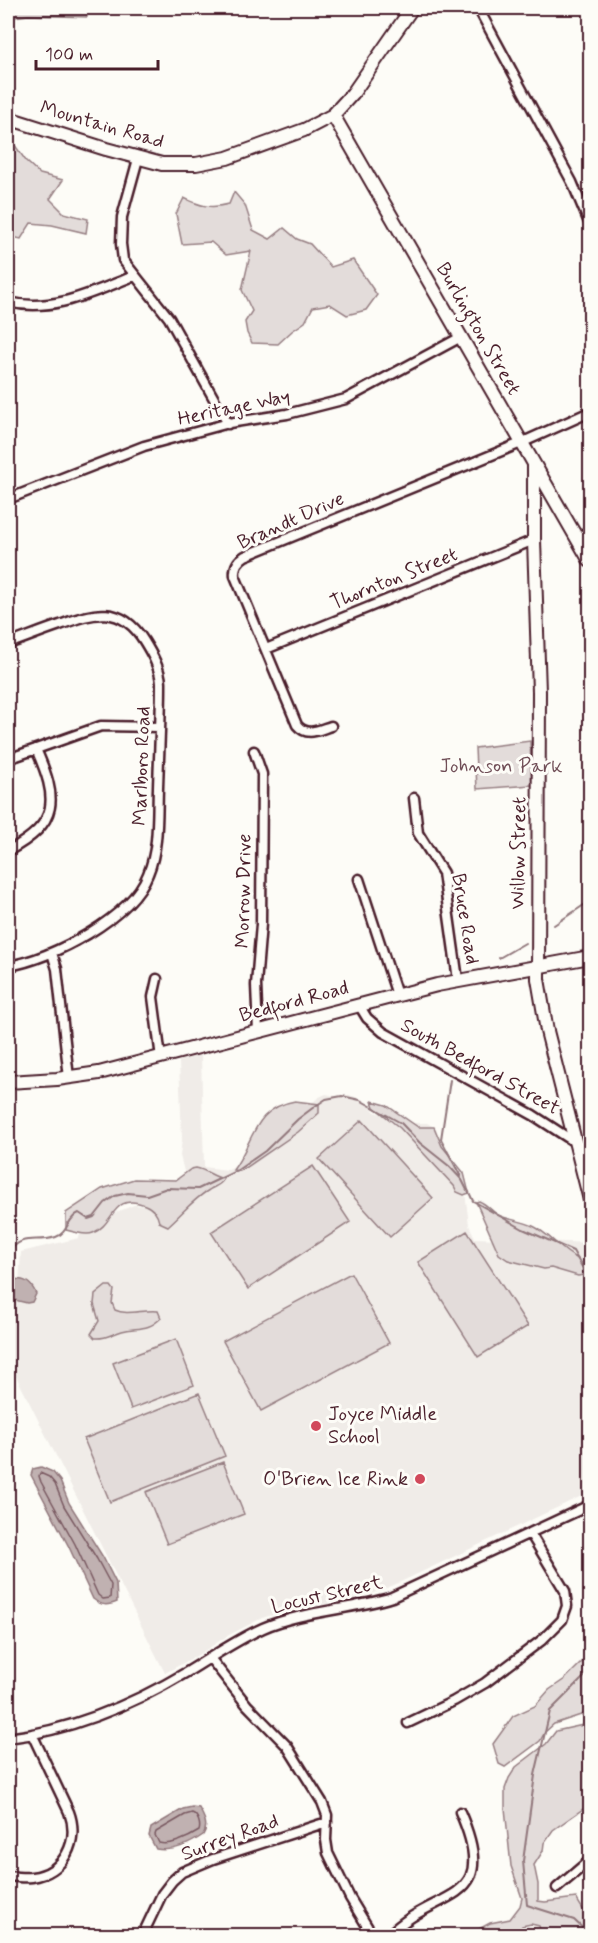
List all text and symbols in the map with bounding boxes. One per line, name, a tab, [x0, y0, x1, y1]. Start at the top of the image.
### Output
scale bar	[36, 33, 158, 71]
text: 100 m	[45, 43, 93, 67]
street label: Mountain Road	[37, 94, 167, 156]
street label: Burlington Street	[427, 258, 527, 401]
street label: Heritage Way	[175, 383, 293, 433]
street label: Brandt Drive	[233, 485, 349, 557]
street label: Thornton Street	[326, 541, 462, 617]
street label: Marlboro Road	[126, 706, 158, 826]
park label: Johnson Park	[439, 753, 563, 780]
street label: Willow Street	[505, 796, 533, 910]
street label: Morrow Drive	[230, 833, 258, 949]
street label: Bruce Road	[444, 871, 486, 967]
street label: Bedford Road	[236, 974, 352, 1031]
street label: South Bedford Street	[395, 1012, 564, 1124]
place label: Joyce Middle School	[328, 1401, 437, 1451]
marker: Joyce Middle School	[309, 1419, 323, 1433]
place label: O'Brien Ice Rink	[263, 1466, 408, 1493]
marker: O'Brien Ice Rink	[413, 1472, 427, 1486]
street label: Locust Street	[269, 1569, 386, 1621]
street label: Surrey Road	[178, 1808, 282, 1868]

